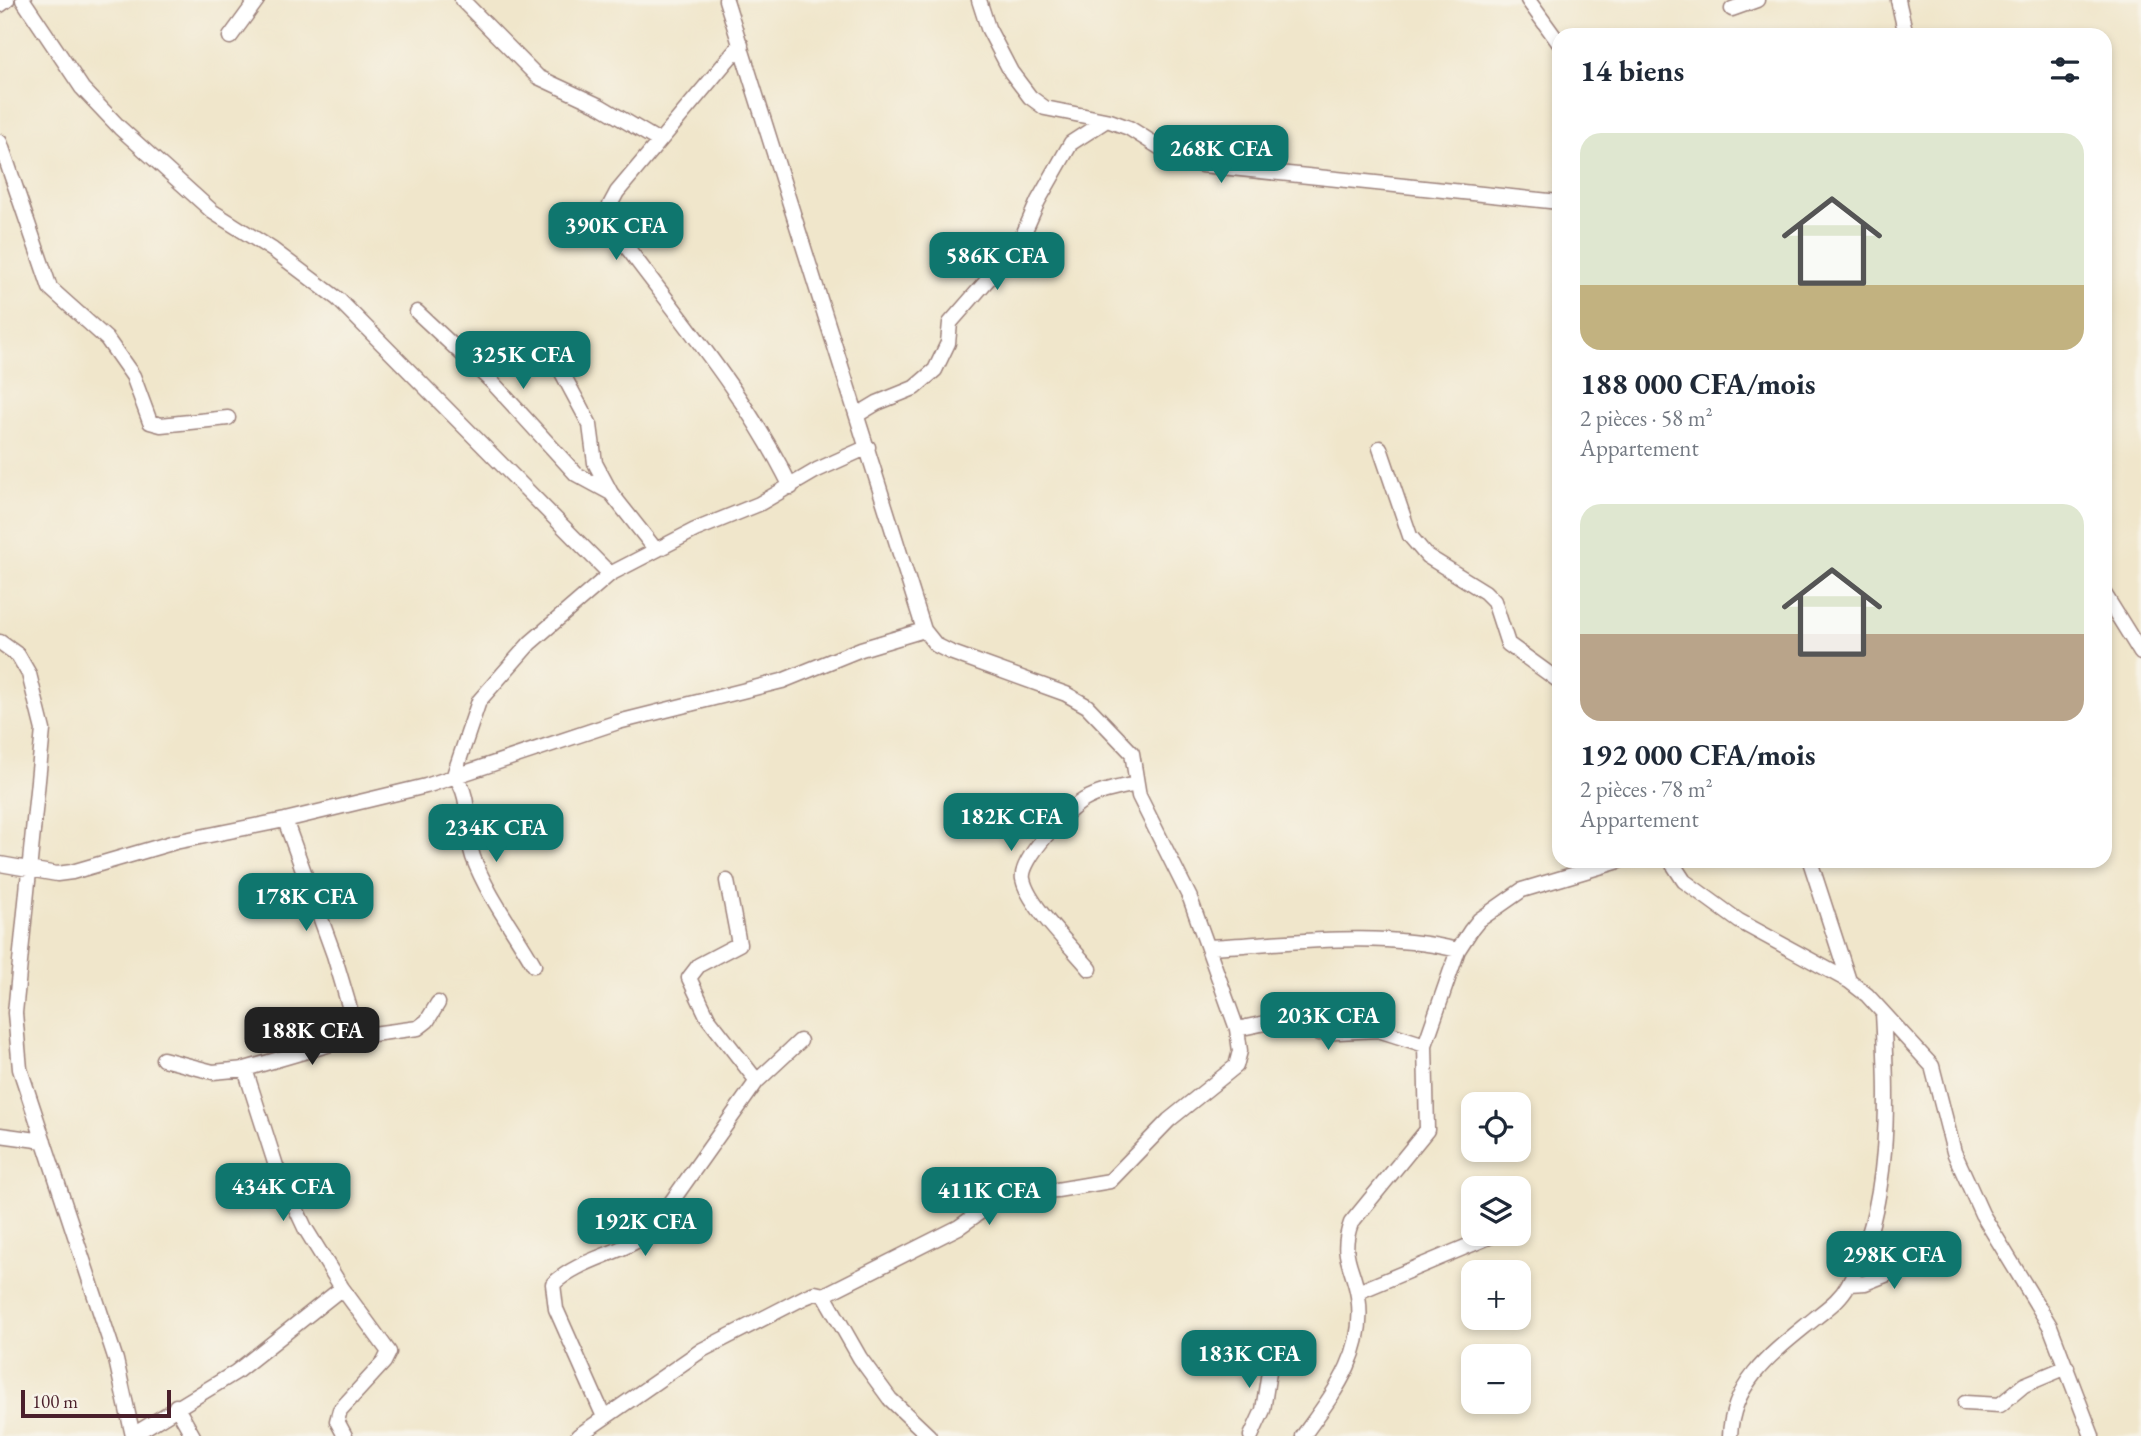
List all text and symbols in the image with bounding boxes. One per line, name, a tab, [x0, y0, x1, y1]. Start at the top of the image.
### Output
text: 14 biens	[1580, 51, 1684, 90]
icon: filters	[2046, 51, 2084, 89]
pin: 268K CFA	[1149, 125, 1293, 185]
text: 268K CFA	[1169, 133, 1273, 163]
icon: home	[1769, 178, 1895, 304]
pin: 390K CFA	[544, 202, 688, 262]
text: 390K CFA	[564, 210, 668, 240]
pin: 586K CFA	[925, 232, 1069, 292]
text: 586K CFA	[945, 240, 1049, 270]
pin: 325K CFA	[451, 332, 595, 391]
text: 325K CFA	[471, 339, 575, 369]
text: 188 000 CFA/mois	[1580, 364, 1816, 403]
text: 2 pièces · 58 m²	[1580, 403, 1713, 433]
text: Appartement	[1580, 433, 1699, 463]
icon: home	[1769, 549, 1895, 675]
text: 192 000 CFA/mois	[1580, 735, 1816, 774]
text: 2 pièces · 78 m²	[1580, 774, 1713, 804]
pin: 182K CFA	[939, 794, 1083, 853]
text: 182K CFA	[959, 801, 1063, 831]
pin: 234K CFA	[424, 804, 568, 864]
text: Appartement	[1580, 804, 1699, 834]
text: 234K CFA	[444, 812, 548, 842]
pin: 178K CFA	[234, 874, 378, 933]
text: 178K CFA	[254, 881, 358, 911]
pin: 203K CFA	[1256, 992, 1400, 1052]
text: 203K CFA	[1276, 1000, 1380, 1030]
pin: 188K CFA	[240, 1007, 384, 1067]
text: 188K CFA	[260, 1015, 364, 1045]
map controls	[1461, 1092, 1531, 1414]
button: locate	[1461, 1092, 1531, 1162]
pin: 434K CFA	[211, 1164, 355, 1223]
pin: 411K CFA	[917, 1168, 1061, 1227]
text: 434K CFA	[231, 1171, 335, 1201]
text: 411K CFA	[937, 1175, 1041, 1205]
button: layers	[1461, 1176, 1531, 1246]
pin: 192K CFA	[573, 1198, 717, 1258]
text: 192K CFA	[593, 1206, 697, 1236]
pin: 298K CFA	[1822, 1232, 1966, 1291]
text: 298K CFA	[1842, 1239, 1946, 1269]
button: +	[1461, 1260, 1531, 1330]
pin: 183K CFA	[1177, 1330, 1321, 1390]
text: 183K CFA	[1197, 1338, 1301, 1368]
button: −	[1461, 1344, 1531, 1414]
scale bar	[21, 1387, 172, 1419]
text: 100 m	[32, 1389, 78, 1414]

